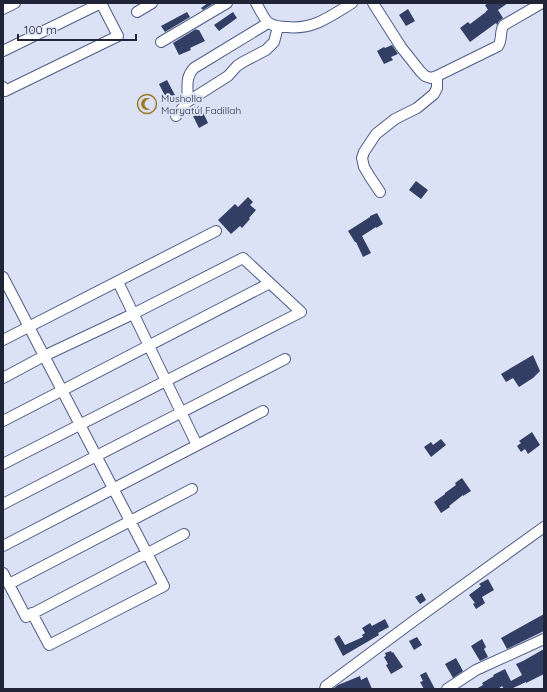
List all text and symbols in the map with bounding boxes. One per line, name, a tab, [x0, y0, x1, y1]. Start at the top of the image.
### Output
scale bar	[18, 16, 136, 42]
text: 100 m	[24, 22, 57, 37]
place label: Musholla Maryatul Fadillah	[161, 92, 241, 117]
mosque icon: Musholla Maryatul Fadillah	[136, 93, 158, 115]

